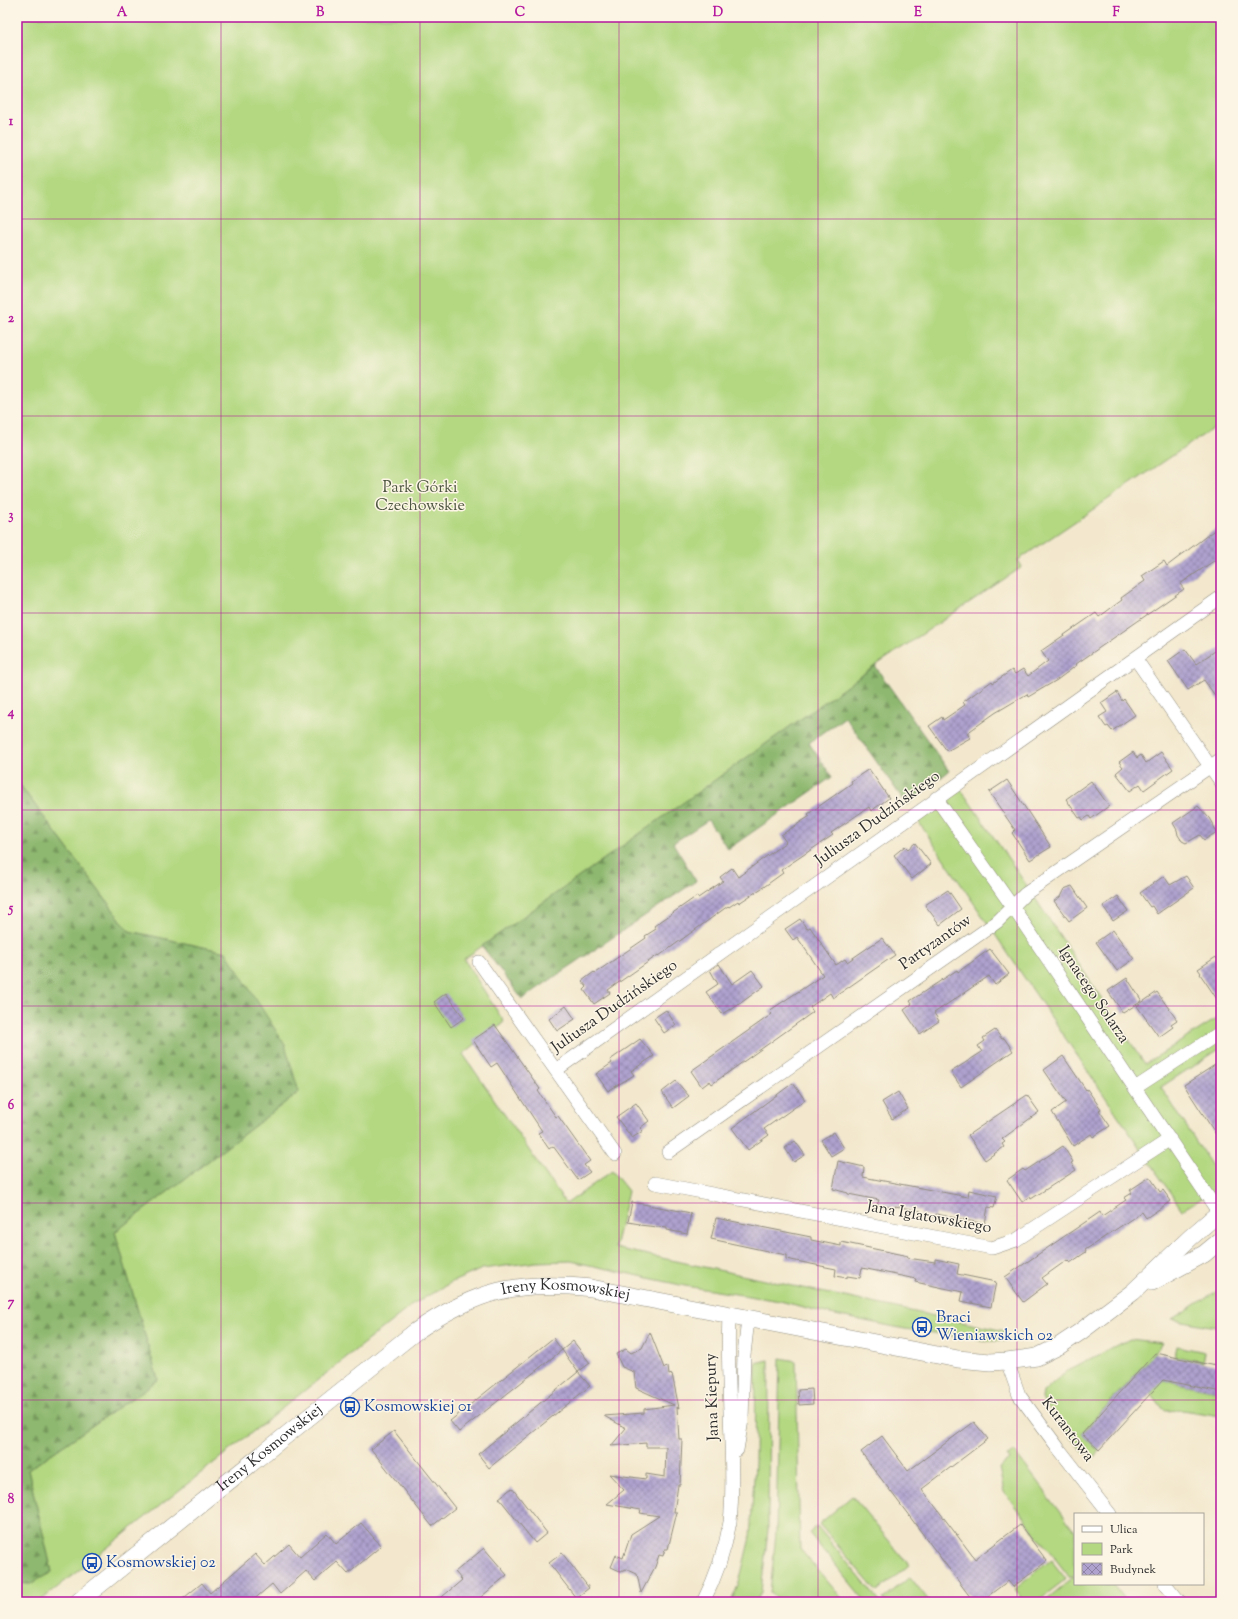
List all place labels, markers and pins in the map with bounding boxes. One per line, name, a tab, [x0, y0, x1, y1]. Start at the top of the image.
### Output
place label: Braci Wieniawskich 02	[936, 1307, 1054, 1348]
bus stop icon: Braci Wieniawskich 02	[911, 1316, 933, 1338]
bus stop icon: Kosmowskiej 01	[339, 1396, 361, 1418]
place label: Kosmowskiej 01	[364, 1396, 472, 1419]
bus stop icon: Kosmowskiej 02	[81, 1552, 103, 1574]
place label: Kosmowskiej 02	[106, 1552, 216, 1575]

